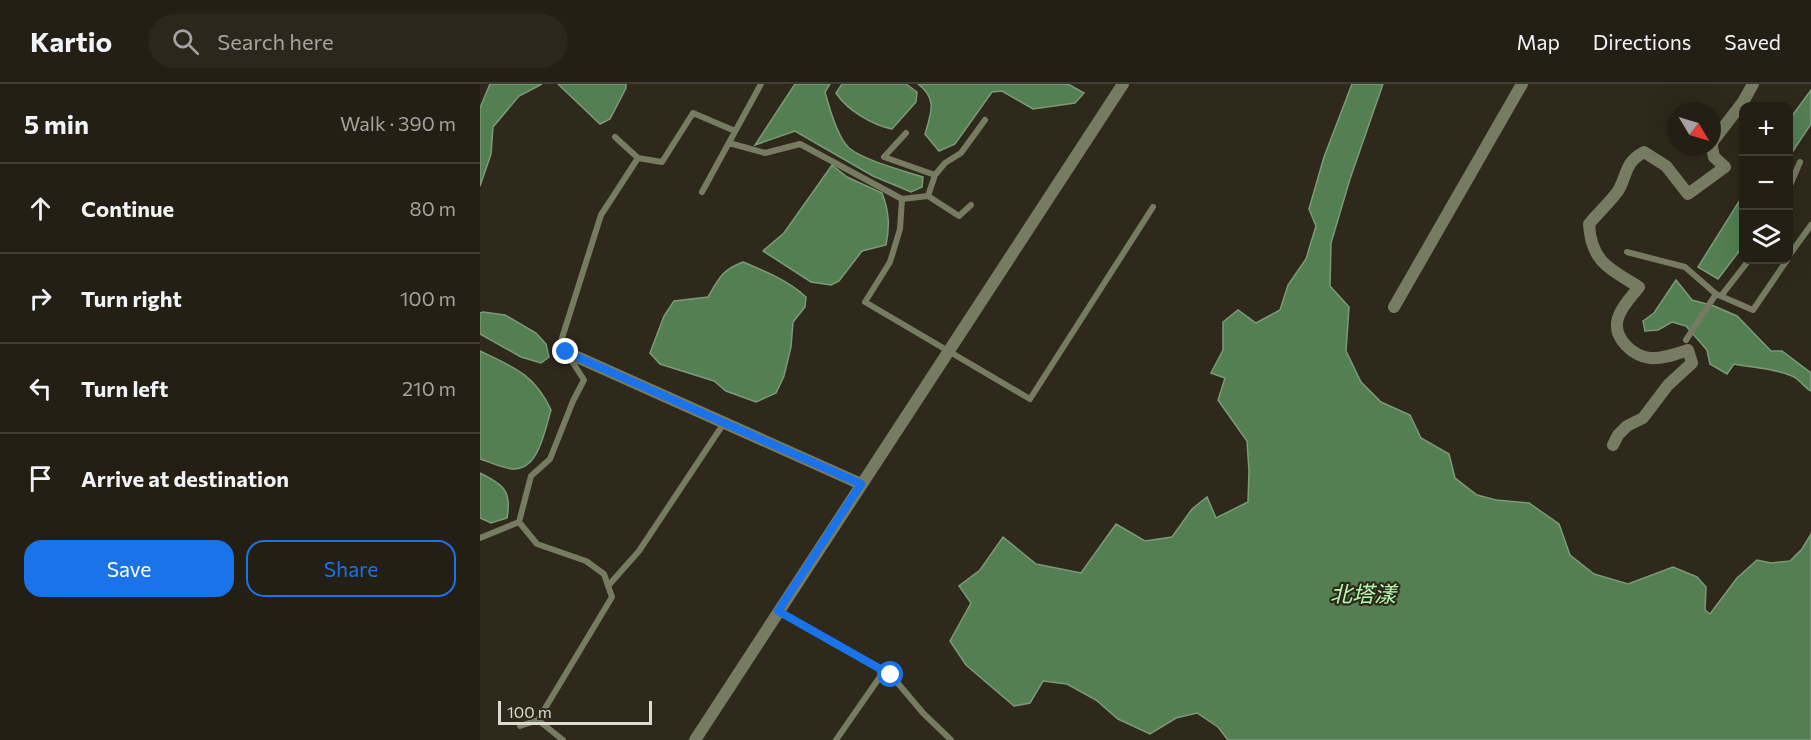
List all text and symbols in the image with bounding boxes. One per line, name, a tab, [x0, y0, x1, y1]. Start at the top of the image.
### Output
search box	[148, 14, 568, 68]
text: Kartio	[30, 24, 112, 58]
icon: search	[169, 25, 202, 58]
text: Search here	[217, 28, 334, 55]
text: Map	[1517, 29, 1560, 54]
text: Directions	[1593, 29, 1691, 54]
text: Saved	[1724, 29, 1781, 54]
north arrow	[1667, 102, 1721, 156]
map controls	[1739, 102, 1793, 264]
button: +	[1739, 102, 1793, 156]
text: 5 min	[24, 108, 89, 139]
text: Walk · 390 m	[340, 111, 456, 135]
button: −	[1739, 156, 1793, 210]
icon: ahead	[24, 192, 57, 225]
text: Continue	[81, 195, 174, 222]
text: 80 m	[410, 196, 456, 220]
button: layers	[1739, 210, 1793, 264]
icon: right	[24, 282, 57, 315]
text: Turn right	[81, 285, 182, 312]
text: 100 m	[400, 286, 456, 310]
route end	[552, 338, 578, 364]
icon: left	[24, 372, 57, 405]
text: Turn left	[81, 375, 168, 402]
text: 210 m	[402, 376, 456, 400]
icon: arrive	[24, 462, 57, 495]
text: Arrive at destination	[81, 465, 289, 492]
button: Save	[24, 540, 234, 597]
button: Share	[246, 540, 456, 597]
water label: 北塔漾	[1330, 580, 1399, 607]
route start	[877, 661, 903, 687]
scale bar	[498, 698, 652, 726]
text: 100 m	[507, 702, 552, 721]

